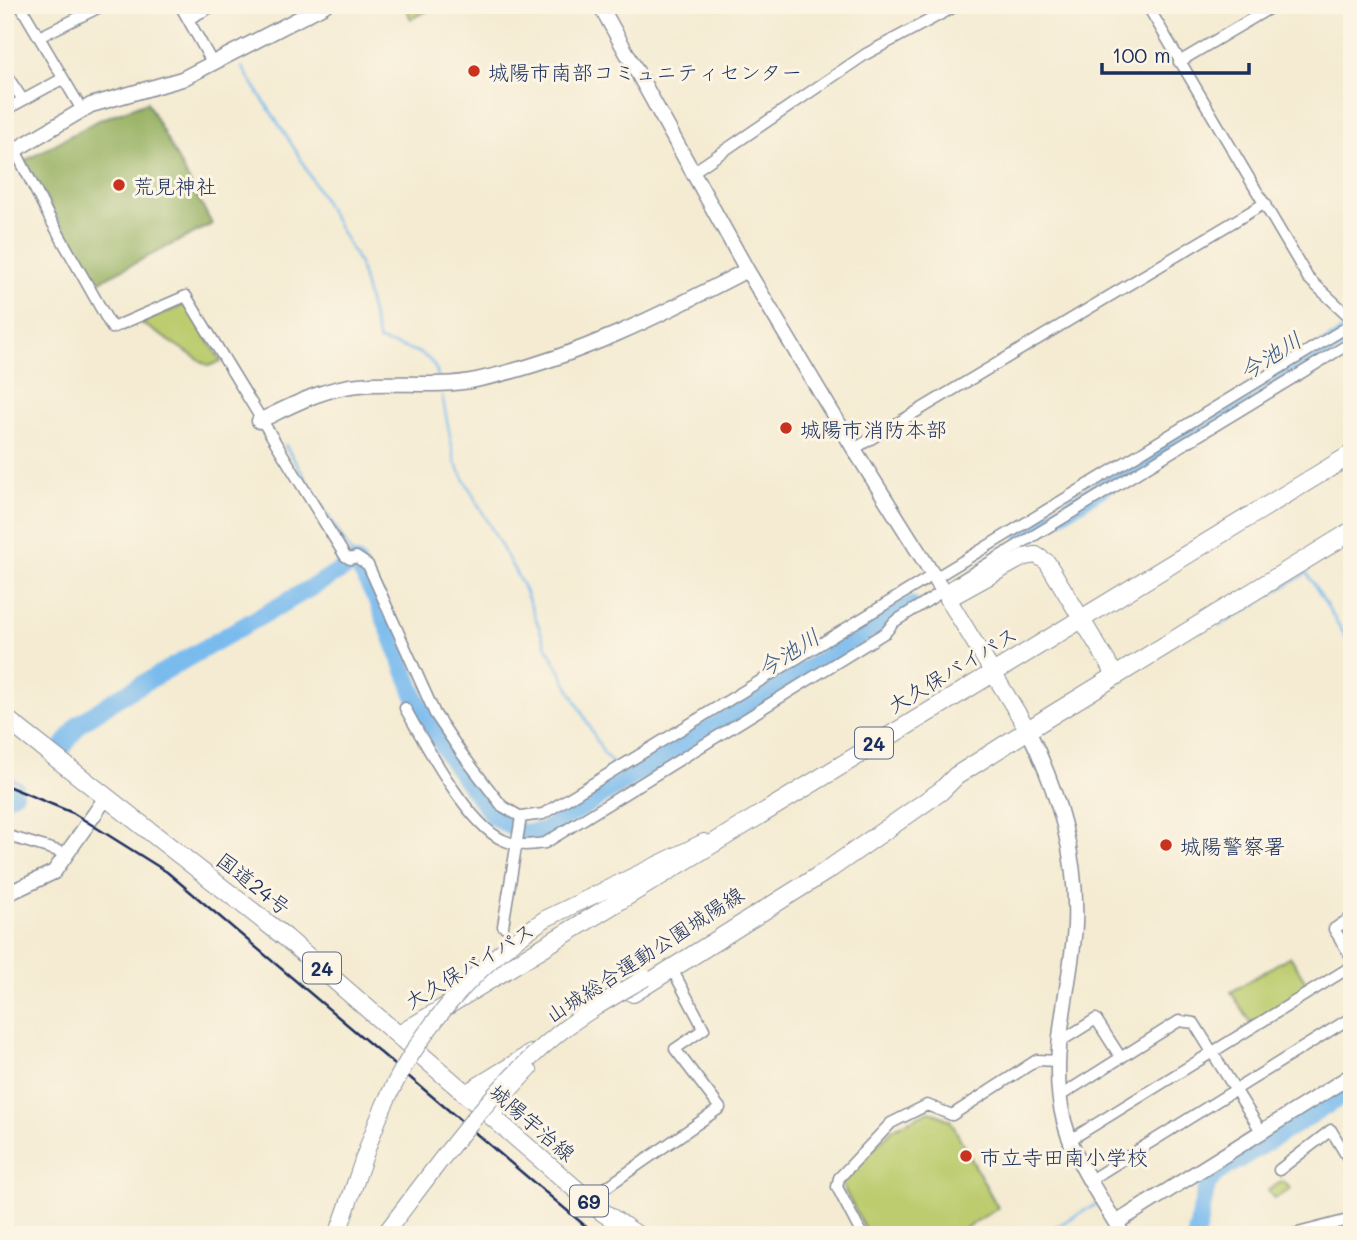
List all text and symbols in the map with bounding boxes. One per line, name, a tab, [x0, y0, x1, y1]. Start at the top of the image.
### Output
scale bar	[1102, 32, 1248, 76]
text: 100 m	[1112, 41, 1171, 68]
place label: 城陽市南部コミュニティセンター	[488, 58, 802, 85]
marker: 城陽市南部コミュニティセンター	[466, 63, 482, 79]
place label: 荒見神社	[133, 172, 217, 199]
marker: 荒見神社	[111, 177, 127, 193]
water label: 今池川	[1233, 324, 1307, 386]
place label: 城陽市消防本部	[800, 415, 947, 442]
marker: 城陽市消防本部	[778, 420, 794, 436]
street label: 大久保バイパス	[882, 620, 1022, 718]
water label: 今池川	[751, 621, 825, 683]
road number: 24	[855, 728, 893, 758]
place label: 城陽警察署	[1180, 832, 1285, 859]
marker: 城陽警察署	[1158, 837, 1174, 853]
street label: 国道24号	[211, 846, 297, 920]
street label: 山城総合運動公園城陽線	[540, 880, 748, 1028]
street label: 大久保バイパス	[399, 916, 539, 1014]
road number: 24	[303, 952, 341, 984]
street label: 城陽宇治線	[485, 1077, 581, 1167]
place label: 市立寺田南小学校	[980, 1143, 1148, 1170]
marker: 市立寺田南小学校	[958, 1148, 974, 1164]
road number: 69	[570, 1186, 608, 1217]

